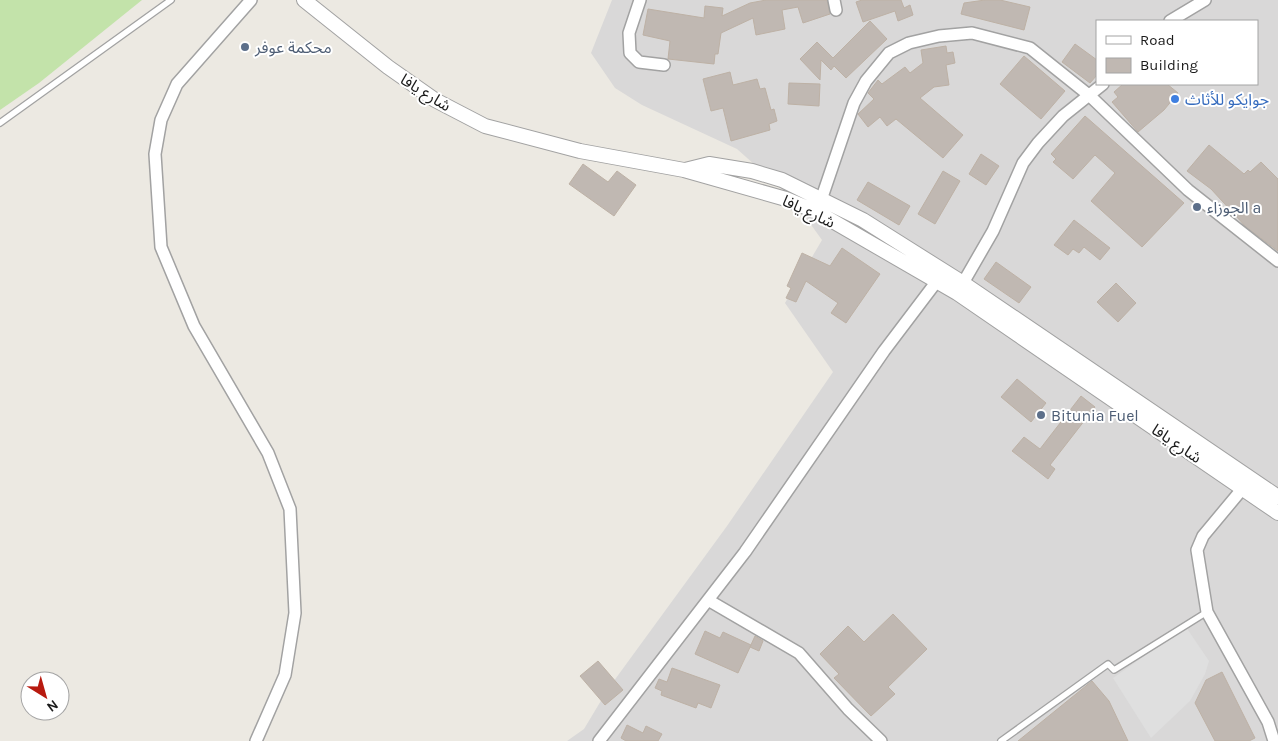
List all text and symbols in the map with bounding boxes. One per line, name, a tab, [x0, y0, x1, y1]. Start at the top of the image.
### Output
legend	[1096, 20, 1258, 85]
text: Road	[1140, 31, 1175, 49]
place label: محكمة عوفر	[254, 38, 332, 57]
marker: محكمة عوفر	[239, 41, 251, 53]
text: Building	[1140, 56, 1198, 74]
street label: شارع يافا	[395, 69, 455, 118]
place label: جوايكو للأثاث	[1185, 90, 1269, 109]
marker: جوايكو للأثاث	[1169, 93, 1181, 105]
street label: شارع يافا	[778, 191, 838, 235]
place label: الجوزاء a	[1207, 198, 1261, 217]
marker: الجوزاء a	[1191, 201, 1203, 213]
place label: Bitunia Fuel	[1051, 406, 1139, 425]
marker: Bitunia Fuel	[1035, 409, 1047, 421]
street label: شارع يافا	[1146, 420, 1205, 470]
north arrow	[20, 671, 70, 721]
text: N	[43, 696, 62, 716]

